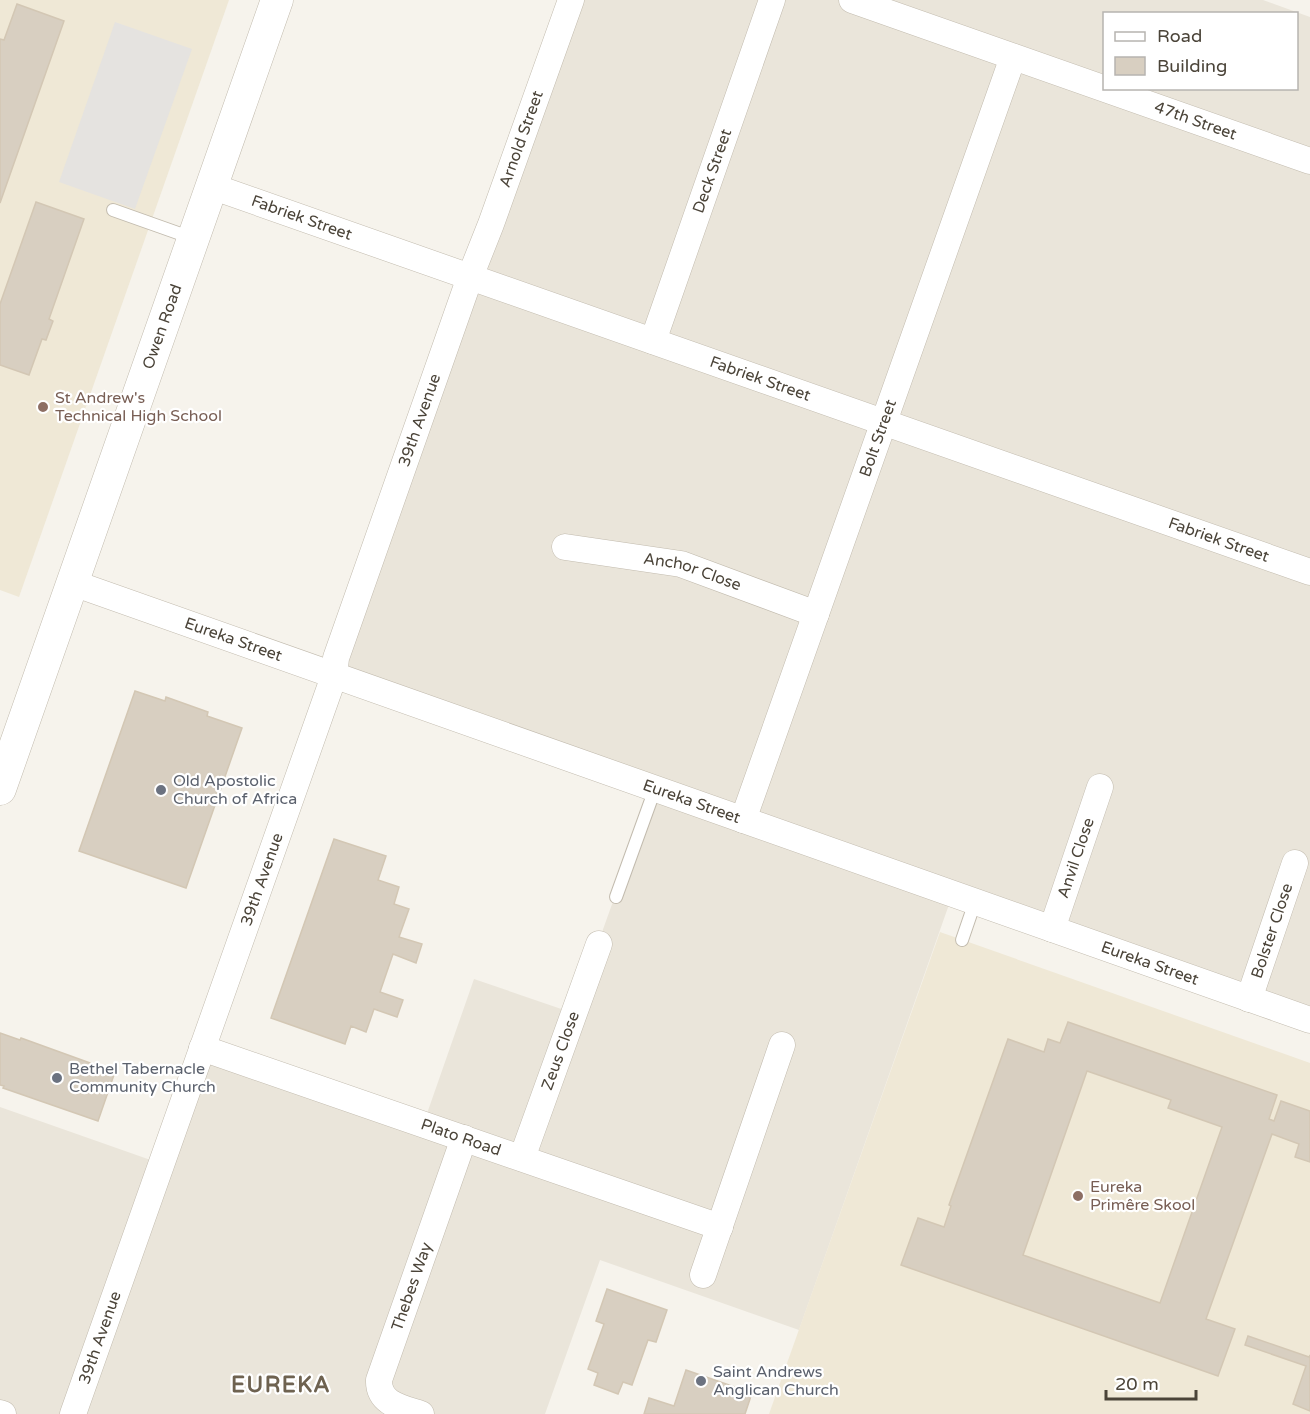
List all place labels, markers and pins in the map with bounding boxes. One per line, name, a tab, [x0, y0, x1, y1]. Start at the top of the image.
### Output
place label: St Andrew's Technical High School	[55, 388, 222, 426]
marker: St Andrew's Technical High School	[36, 400, 50, 414]
place label: Old Apostolic Church of Africa	[173, 771, 297, 809]
marker: Old Apostolic Church of Africa	[154, 783, 168, 797]
place label: Bethel Tabernacle Community Church	[69, 1059, 216, 1097]
marker: Bethel Tabernacle Community Church	[50, 1071, 64, 1085]
place label: Eureka Primêre Skool	[1090, 1177, 1195, 1215]
marker: Eureka Primêre Skool	[1071, 1189, 1085, 1203]
place label: Saint Andrews Anglican Church	[713, 1362, 839, 1400]
marker: Saint Andrews Anglican Church	[694, 1374, 708, 1388]

